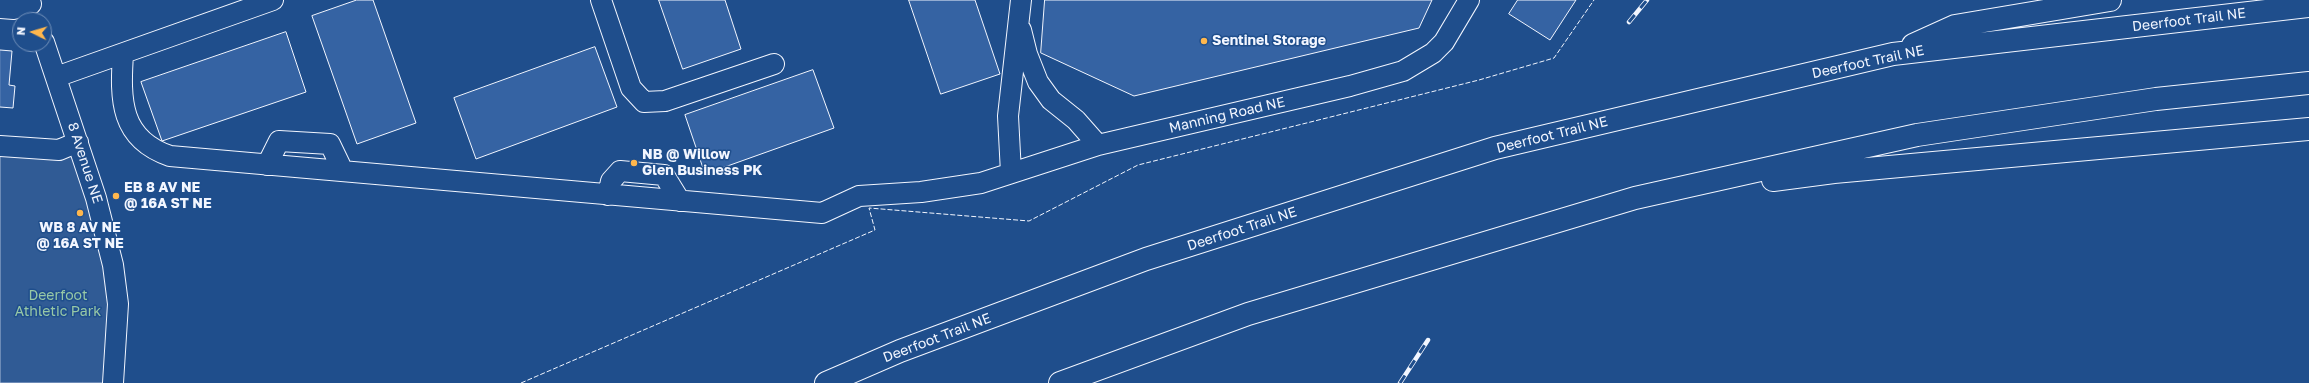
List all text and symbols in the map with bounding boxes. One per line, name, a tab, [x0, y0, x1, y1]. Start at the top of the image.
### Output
street label: Deerfoot Trail NE	[2131, 5, 2247, 35]
north arrow	[12, 12, 52, 52]
text: N	[14, 26, 27, 36]
place label: Sentinel Storage	[1212, 33, 1326, 49]
marker: Sentinel Storage	[1199, 36, 1209, 46]
street label: Deerfoot Trail NE	[1810, 42, 1926, 82]
street label: Manning Road NE	[1167, 93, 1287, 137]
street label: Deerfoot Trail NE	[1495, 113, 1609, 157]
street label: 8 Avenue NE	[64, 120, 106, 206]
place label: NB @ Willow Glen Business PK	[642, 147, 762, 180]
marker: NB @ Willow Glen Business PK	[629, 158, 639, 168]
place label: EB 8 AV NE @ 16A ST NE	[124, 180, 212, 212]
marker: EB 8 AV NE @ 16A ST NE	[111, 191, 121, 201]
street label: Deerfoot Trail NE	[1185, 203, 1299, 255]
marker: WB 8 AV NE @ 16A ST NE	[75, 208, 85, 218]
place label: WB 8 AV NE @ 16A ST NE	[36, 220, 124, 252]
park label: Deerfoot Athletic Park	[15, 288, 101, 320]
street label: Deerfoot Trail NE	[881, 310, 993, 366]

